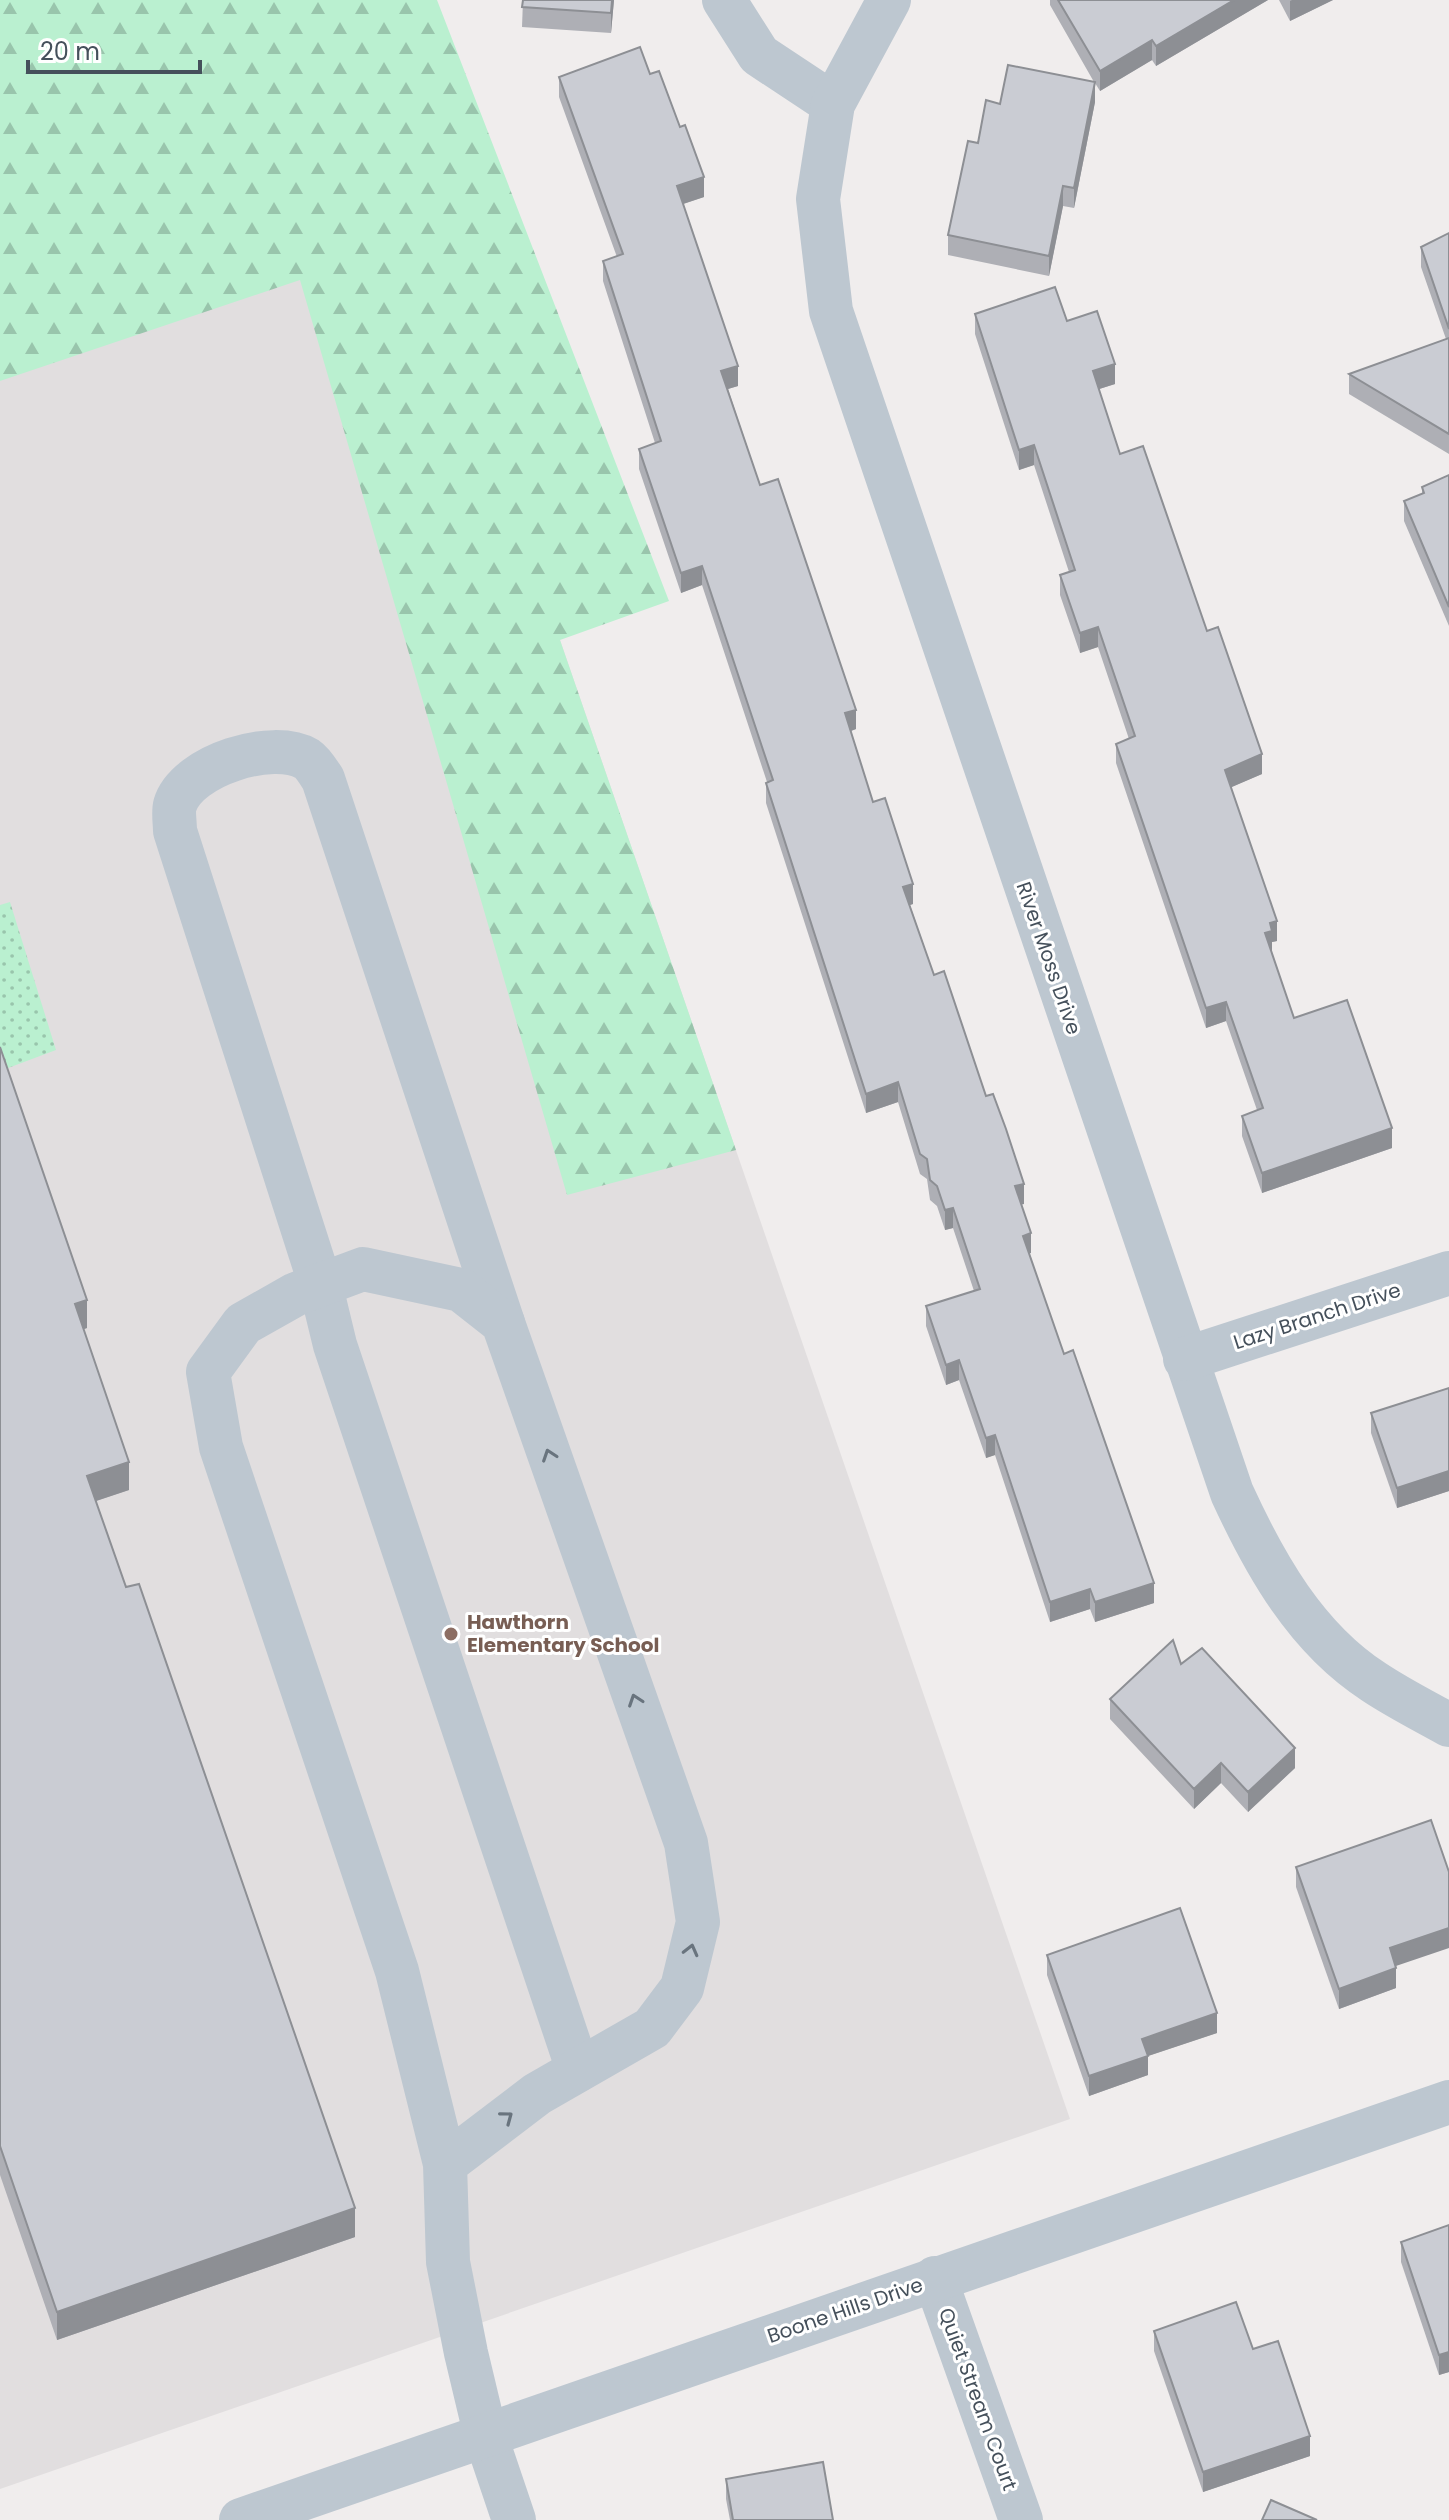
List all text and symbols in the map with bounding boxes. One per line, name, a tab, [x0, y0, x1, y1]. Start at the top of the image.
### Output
scale bar	[28, 24, 200, 74]
text: 20 m	[40, 35, 100, 68]
street label: River Moss Drive	[1010, 878, 1088, 1038]
street label: Lazy Branch Drive	[1230, 1276, 1404, 1356]
one-way arrow	[542, 1448, 559, 1462]
place label: Hawthorn Elementary School	[467, 1608, 659, 1659]
marker: Hawthorn Elementary School	[442, 1625, 460, 1643]
one-way arrow	[629, 1694, 645, 1708]
one-way arrow	[682, 1943, 699, 1957]
one-way arrow	[498, 2113, 513, 2127]
street label: Boone Hills Drive	[763, 2270, 927, 2350]
street label: Quiet Stream Court	[932, 2304, 1024, 2494]

